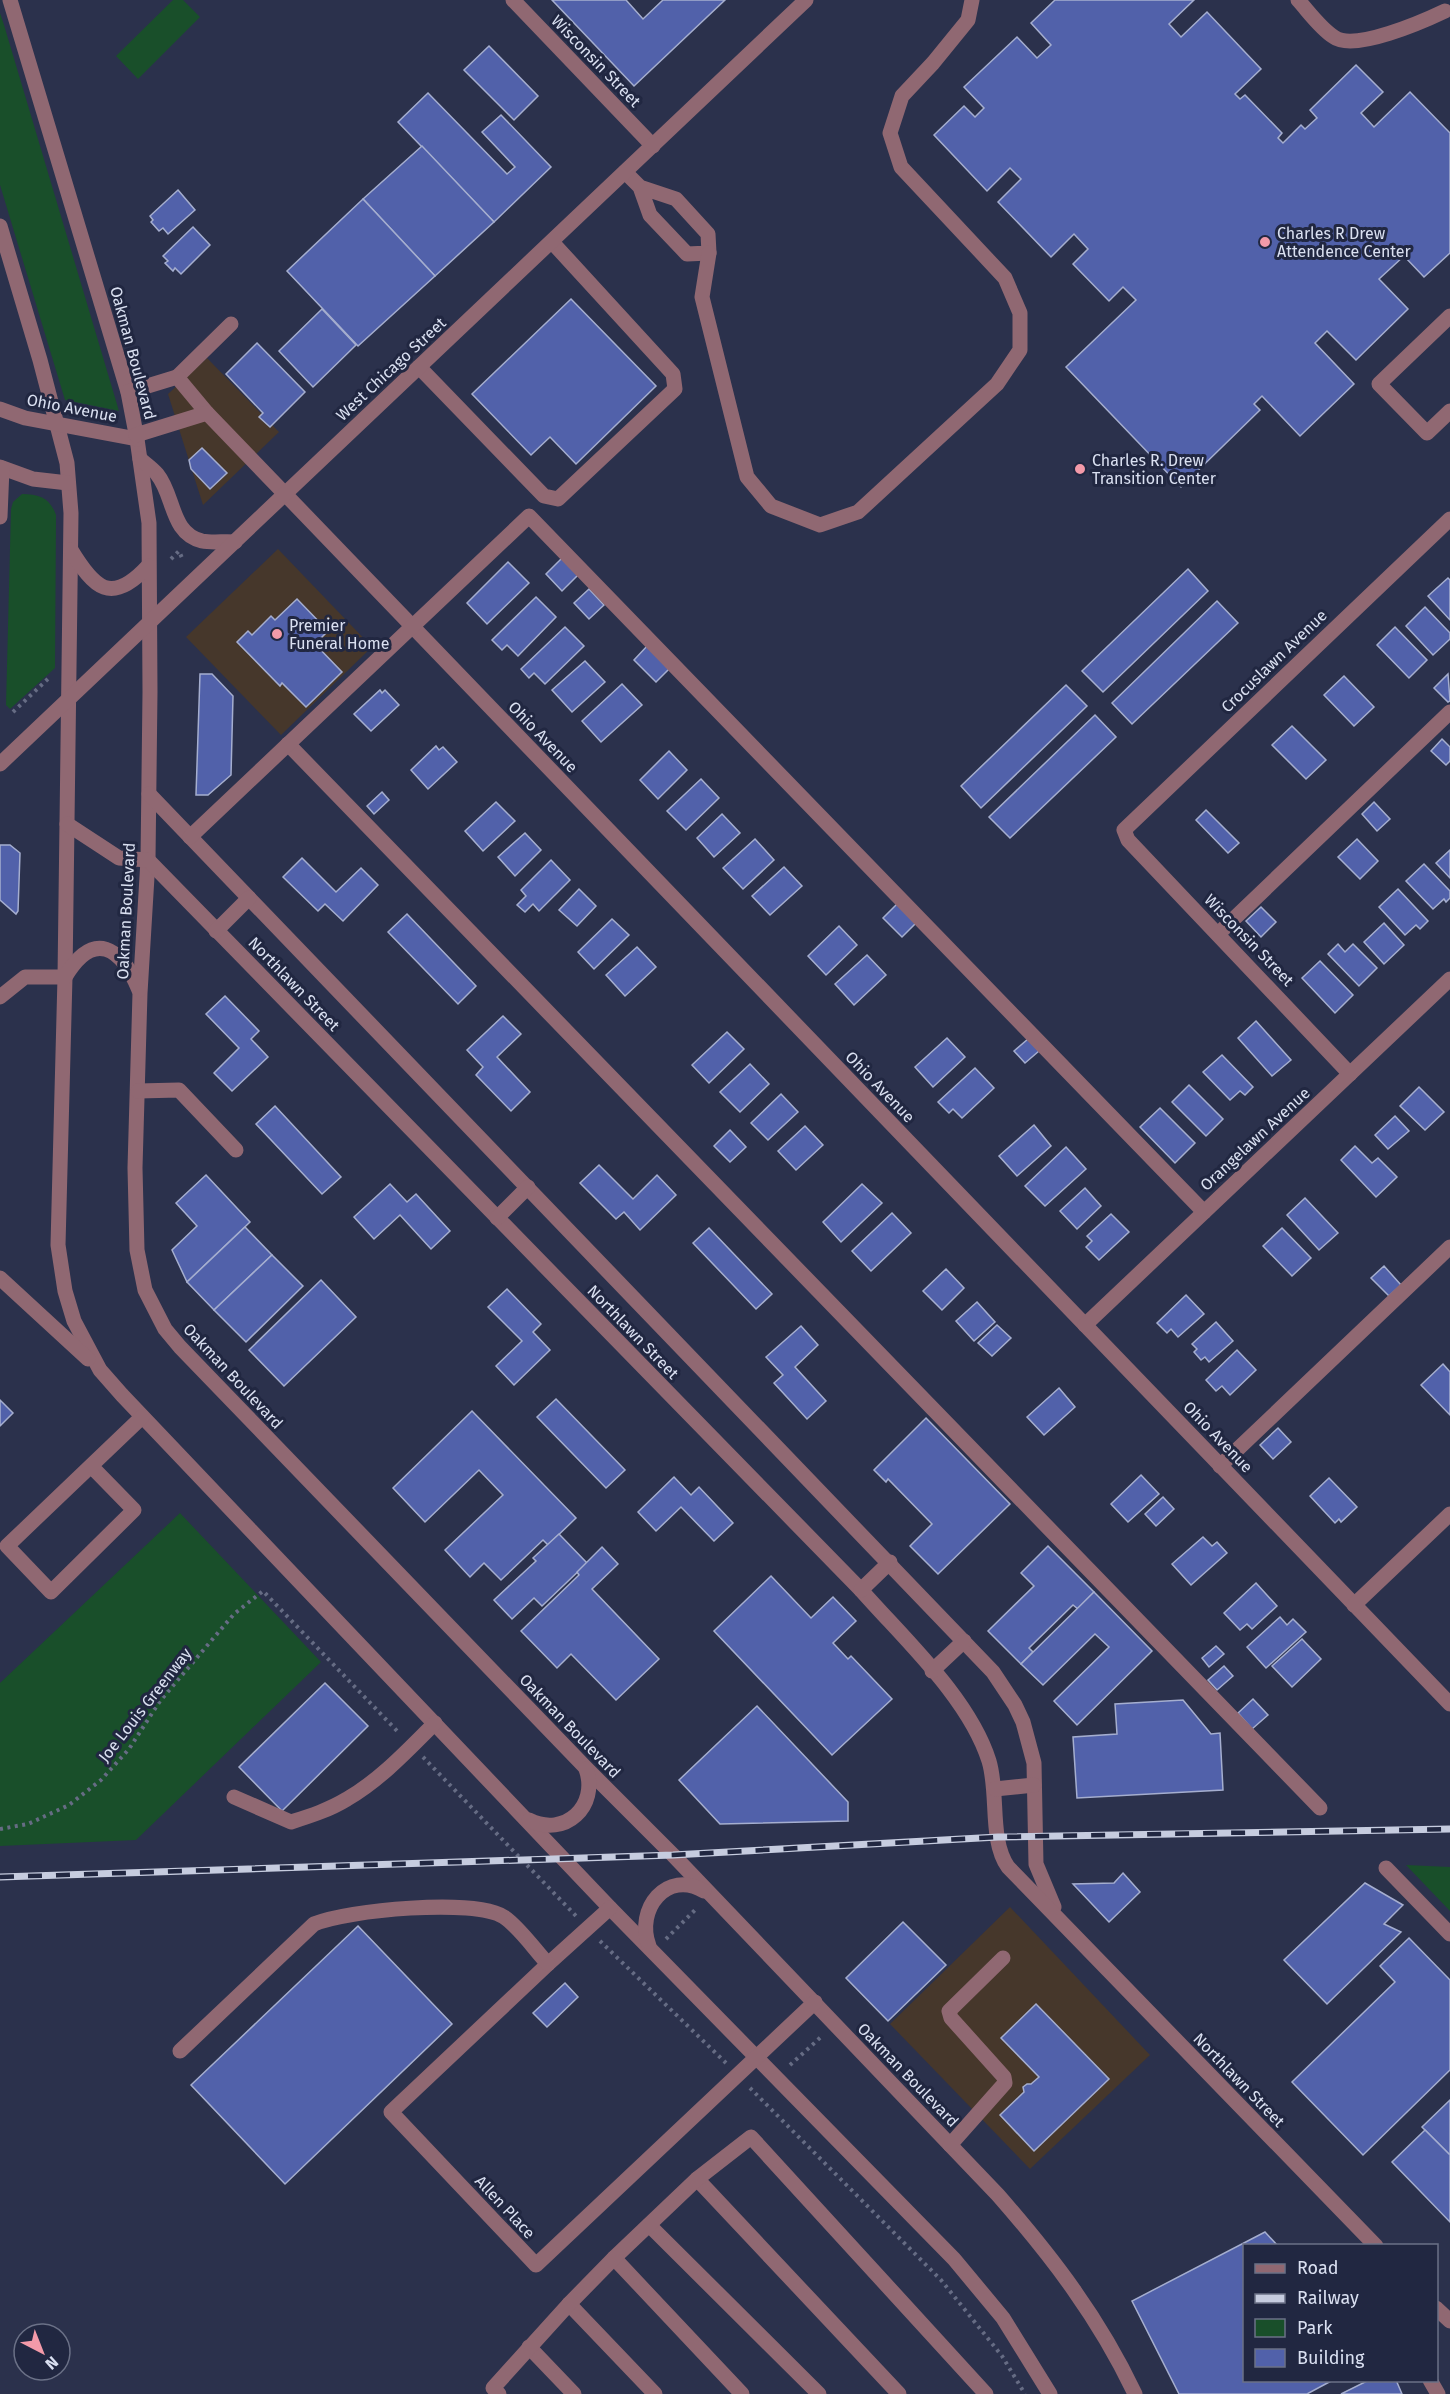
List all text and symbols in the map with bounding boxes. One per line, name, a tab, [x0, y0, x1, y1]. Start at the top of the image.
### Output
street label: Wisconsin Street	[547, 11, 645, 111]
place label: Charles R Drew Attendence Center	[1277, 224, 1412, 261]
marker: Charles R Drew Attendence Center	[1258, 235, 1272, 249]
street label: Oakman Boulevard	[106, 284, 160, 422]
street label: West Chicago Street	[332, 313, 450, 425]
street label: Ohio Avenue	[25, 390, 119, 426]
place label: Charles R. Drew Transition Center	[1092, 451, 1217, 488]
marker: Charles R. Drew Transition Center	[1073, 462, 1087, 476]
street label: Crocuslawn Avenue	[1217, 606, 1331, 716]
place label: Premier Funeral Home	[289, 616, 389, 653]
marker: Premier Funeral Home	[270, 627, 284, 641]
street label: Ohio Avenue	[504, 697, 582, 777]
street label: Oakman Boulevard	[113, 842, 139, 980]
street label: Wisconsin Street	[1200, 890, 1298, 990]
street label: Northlawn Street	[244, 933, 344, 1035]
street label: Ohio Avenue	[841, 1047, 919, 1127]
street label: Orangelawn Avenue	[1196, 1083, 1314, 1195]
street label: Northlawn Street	[583, 1281, 683, 1383]
street label: Oakman Boulevard	[179, 1319, 287, 1433]
street label: Ohio Avenue	[1179, 1397, 1257, 1477]
street label: Joe Louis Greenway	[94, 1644, 196, 1766]
street label: Oakman Boulevard	[516, 1670, 624, 1782]
street label: Oakman Boulevard	[854, 2019, 962, 2131]
street label: Northlawn Street	[1189, 2029, 1289, 2131]
street label: Allen Place	[471, 2172, 539, 2242]
legend	[1243, 2244, 1438, 2382]
text: Road	[1297, 2257, 1339, 2279]
text: Railway	[1297, 2287, 1359, 2309]
text: Park	[1297, 2317, 1333, 2339]
north arrow	[12, 2322, 72, 2382]
text: Building	[1297, 2347, 1365, 2369]
text: N	[41, 2352, 62, 2373]

